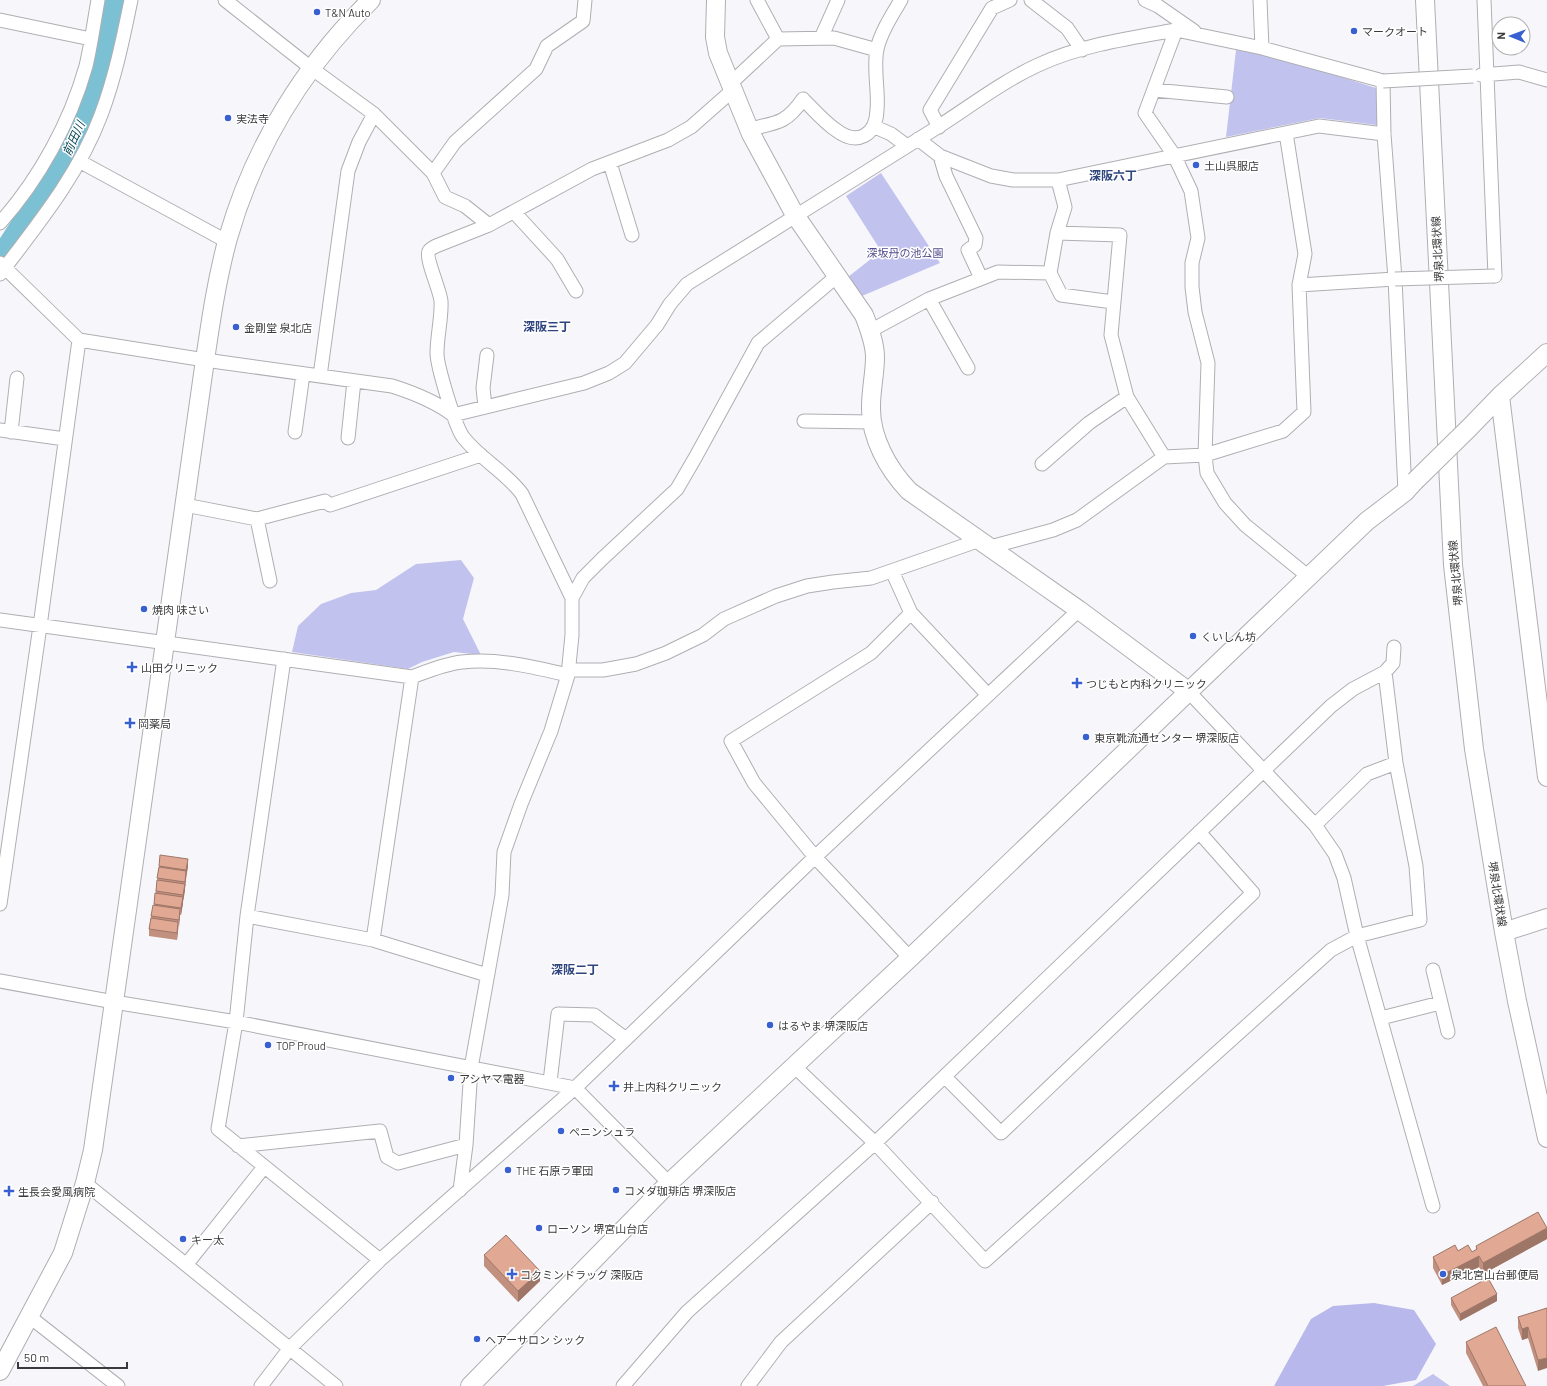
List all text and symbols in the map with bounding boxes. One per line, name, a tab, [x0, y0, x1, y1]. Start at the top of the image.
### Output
place label: T&N Auto	[325, 6, 371, 19]
marker: T&N Auto	[312, 7, 322, 17]
north arrow	[1491, 16, 1531, 56]
place label: マークオート	[1362, 25, 1428, 38]
marker: マークオート	[1349, 26, 1359, 36]
text: N	[1494, 32, 1507, 40]
place label: 実法寺	[236, 112, 269, 125]
marker: 実法寺	[223, 113, 233, 123]
water label: 前田川	[59, 117, 88, 157]
place label: 土山呉服店	[1204, 159, 1259, 172]
marker: 土山呉服店	[1191, 160, 1201, 170]
district label: 深阪六丁	[1089, 168, 1137, 182]
street label: 堺泉北環状線	[1429, 216, 1445, 282]
park label: 深坂丹の池公園	[867, 246, 944, 259]
district label: 深阪三丁	[523, 319, 571, 333]
place label: 金剛堂 泉北店	[244, 321, 312, 334]
marker: 金剛堂 泉北店	[231, 322, 241, 332]
street label: 堺泉北環状線	[1446, 540, 1464, 606]
place label: 焼肉 味さい	[152, 603, 209, 616]
marker: 焼肉 味さい	[139, 604, 149, 614]
place label: くいしん坊	[1201, 630, 1256, 643]
marker: くいしん坊	[1188, 631, 1198, 641]
marker: 山田クリニック	[126, 661, 138, 673]
place label: 山田クリニック	[141, 661, 218, 674]
marker: つじもと内科クリニック	[1071, 677, 1083, 689]
place label: つじもと内科クリニック	[1086, 677, 1207, 690]
place label: 岡薬局	[138, 717, 171, 730]
marker: 岡薬局	[125, 718, 135, 728]
place label: 東京靴流通センター 堺深阪店	[1094, 731, 1239, 744]
marker: 東京靴流通センター 堺深阪店	[1081, 732, 1091, 742]
street label: 堺泉北環状線	[1486, 860, 1510, 928]
district label: 深阪二丁	[551, 962, 599, 976]
place label: はるやま 堺深阪店	[778, 1019, 868, 1032]
marker: はるやま 堺深阪店	[765, 1020, 775, 1030]
place label: TOP Proud	[276, 1039, 326, 1052]
marker: TOP Proud	[263, 1040, 273, 1050]
place label: アシヤマ電器	[459, 1072, 525, 1085]
marker: アシヤマ電器	[446, 1073, 456, 1083]
marker: 井上内科クリニック	[608, 1080, 620, 1092]
place label: 井上内科クリニック	[623, 1080, 722, 1093]
place label: ペニンシュラ	[569, 1125, 635, 1138]
marker: ペニンシュラ	[556, 1126, 566, 1136]
place label: THE 石原ラ軍団	[516, 1164, 593, 1177]
marker: THE 石原ラ軍団	[503, 1165, 513, 1175]
place label: コメダ珈琲店 堺深阪店	[624, 1184, 736, 1197]
marker: 生長会愛風病院	[3, 1185, 15, 1197]
place label: 生長会愛風病院	[18, 1185, 95, 1198]
marker: コメダ珈琲店 堺深阪店	[611, 1185, 621, 1195]
place label: ローソン 堺宮山台店	[547, 1222, 648, 1235]
marker: ローソン 堺宮山台店	[534, 1223, 544, 1233]
place label: キー太	[191, 1233, 224, 1246]
marker: キー太	[178, 1234, 188, 1244]
place label: コクミンドラッグ 深阪店	[520, 1268, 643, 1281]
place label: 泉北宮山台郵便局	[1451, 1268, 1539, 1281]
marker: コクミンドラッグ 深阪店	[507, 1269, 517, 1279]
marker: 泉北宮山台郵便局	[1438, 1269, 1448, 1279]
place label: ヘアーサロン シック	[485, 1333, 585, 1346]
marker: ヘアーサロン シック	[472, 1334, 482, 1344]
scale bar	[18, 1344, 127, 1370]
text: 50 m	[24, 1350, 49, 1364]

